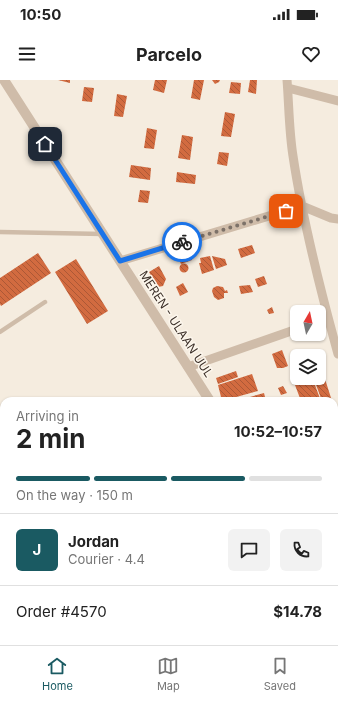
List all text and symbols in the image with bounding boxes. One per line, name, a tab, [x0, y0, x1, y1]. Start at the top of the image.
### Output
text: 10:50	[20, 5, 61, 24]
icon: menu	[16, 43, 38, 65]
icon: heart	[300, 43, 322, 65]
text: Parcelo	[136, 44, 202, 65]
pin	[28, 127, 62, 161]
icon: home	[34, 133, 56, 155]
pin	[269, 194, 303, 228]
icon: bag	[275, 200, 297, 222]
courier	[162, 222, 202, 262]
icon: bike	[171, 231, 193, 253]
street label: MEREN - ULAAN UUL	[136, 268, 217, 380]
north arrow	[290, 305, 326, 341]
map controls	[290, 305, 326, 385]
button: layers	[290, 349, 326, 385]
text: Arriving in	[16, 408, 79, 424]
text: 10:52–10:57	[234, 422, 322, 441]
text: 2 min	[16, 423, 86, 454]
text: On the way · 150 m	[16, 487, 133, 503]
button: chat	[228, 529, 270, 571]
button: phone	[280, 529, 322, 571]
text: Jordan	[68, 532, 119, 551]
text: J	[33, 540, 41, 559]
text: Courier · 4.4	[68, 551, 145, 567]
text: Order #4570	[16, 602, 107, 621]
text: $14.78	[273, 602, 322, 621]
tab: Home	[42, 655, 73, 693]
tab: Map	[157, 655, 180, 693]
tab: Saved	[264, 655, 296, 693]

